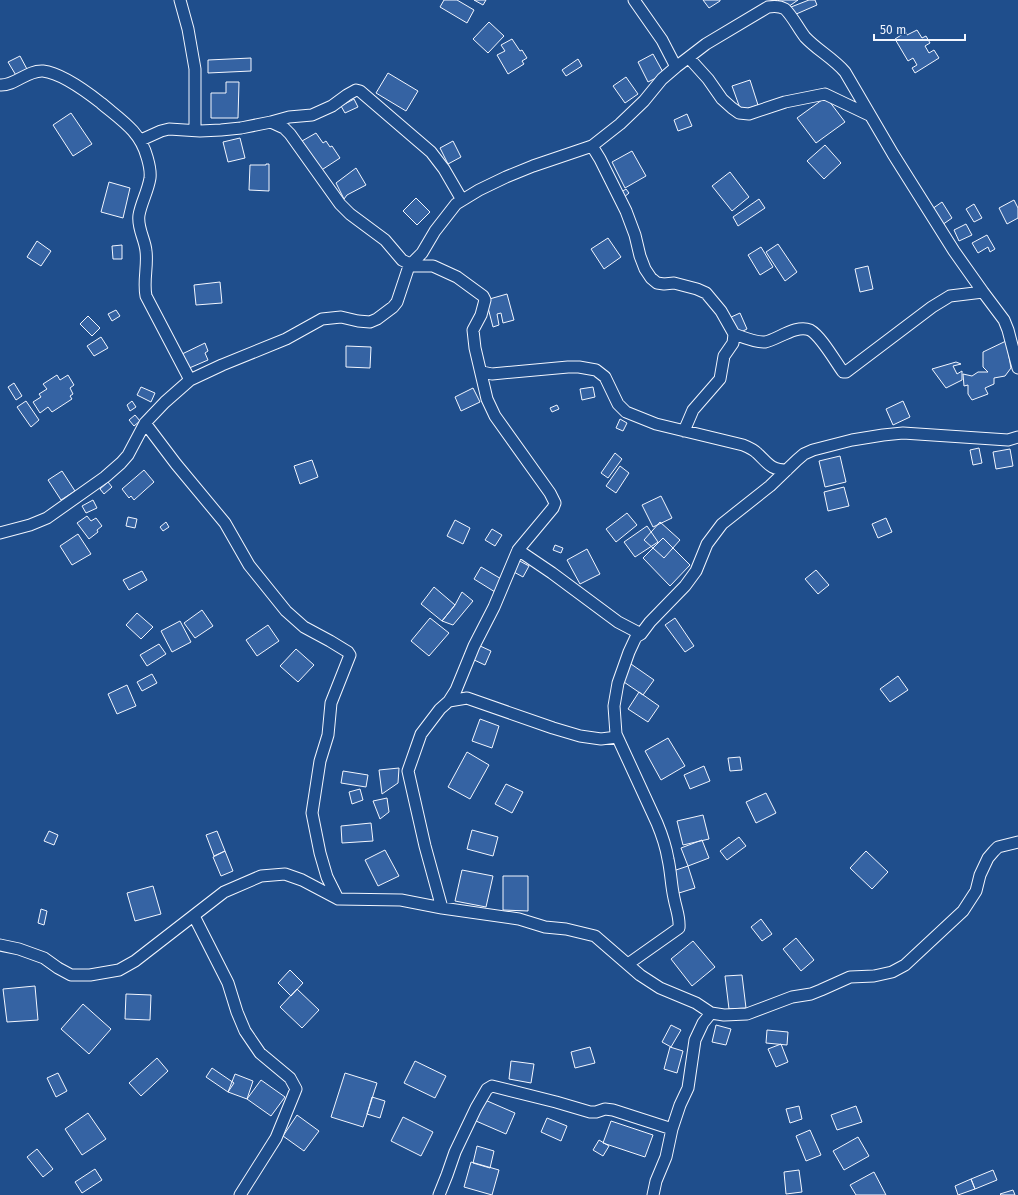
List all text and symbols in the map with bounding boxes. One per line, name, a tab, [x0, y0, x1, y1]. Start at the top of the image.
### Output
scale bar	[874, 16, 965, 42]
text: 50 m	[880, 23, 906, 37]

